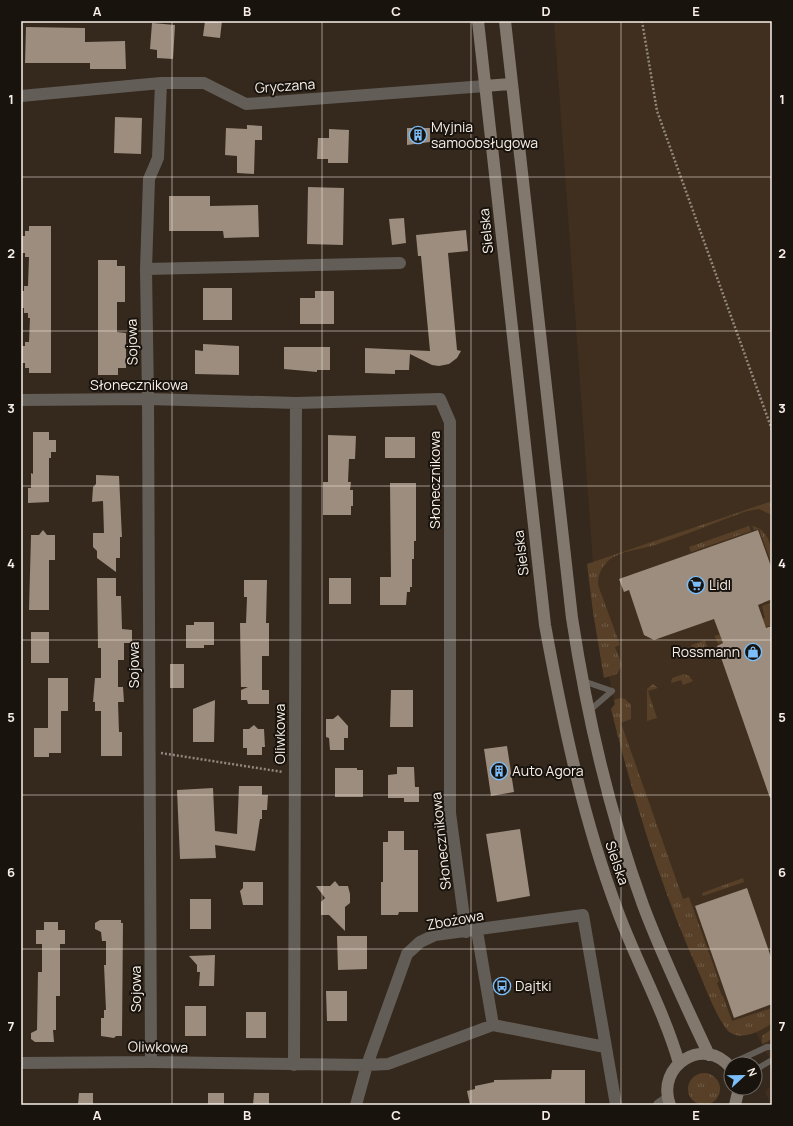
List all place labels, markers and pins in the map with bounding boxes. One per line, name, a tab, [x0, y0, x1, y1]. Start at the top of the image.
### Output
place label: Myjnia samoobsługowa	[431, 117, 538, 152]
building icon: Myjnia samoobsługowa	[408, 125, 428, 145]
supermarket icon: Lidl	[686, 575, 706, 595]
place label: Lidl	[709, 575, 731, 594]
place label: Rossmann	[672, 642, 740, 661]
shop icon: Rossmann	[743, 642, 763, 662]
building icon: Auto Agora	[489, 761, 509, 781]
place label: Auto Agora	[512, 761, 584, 780]
bus stop icon: Dajtki	[492, 976, 512, 996]
place label: Dajtki	[515, 976, 552, 995]

